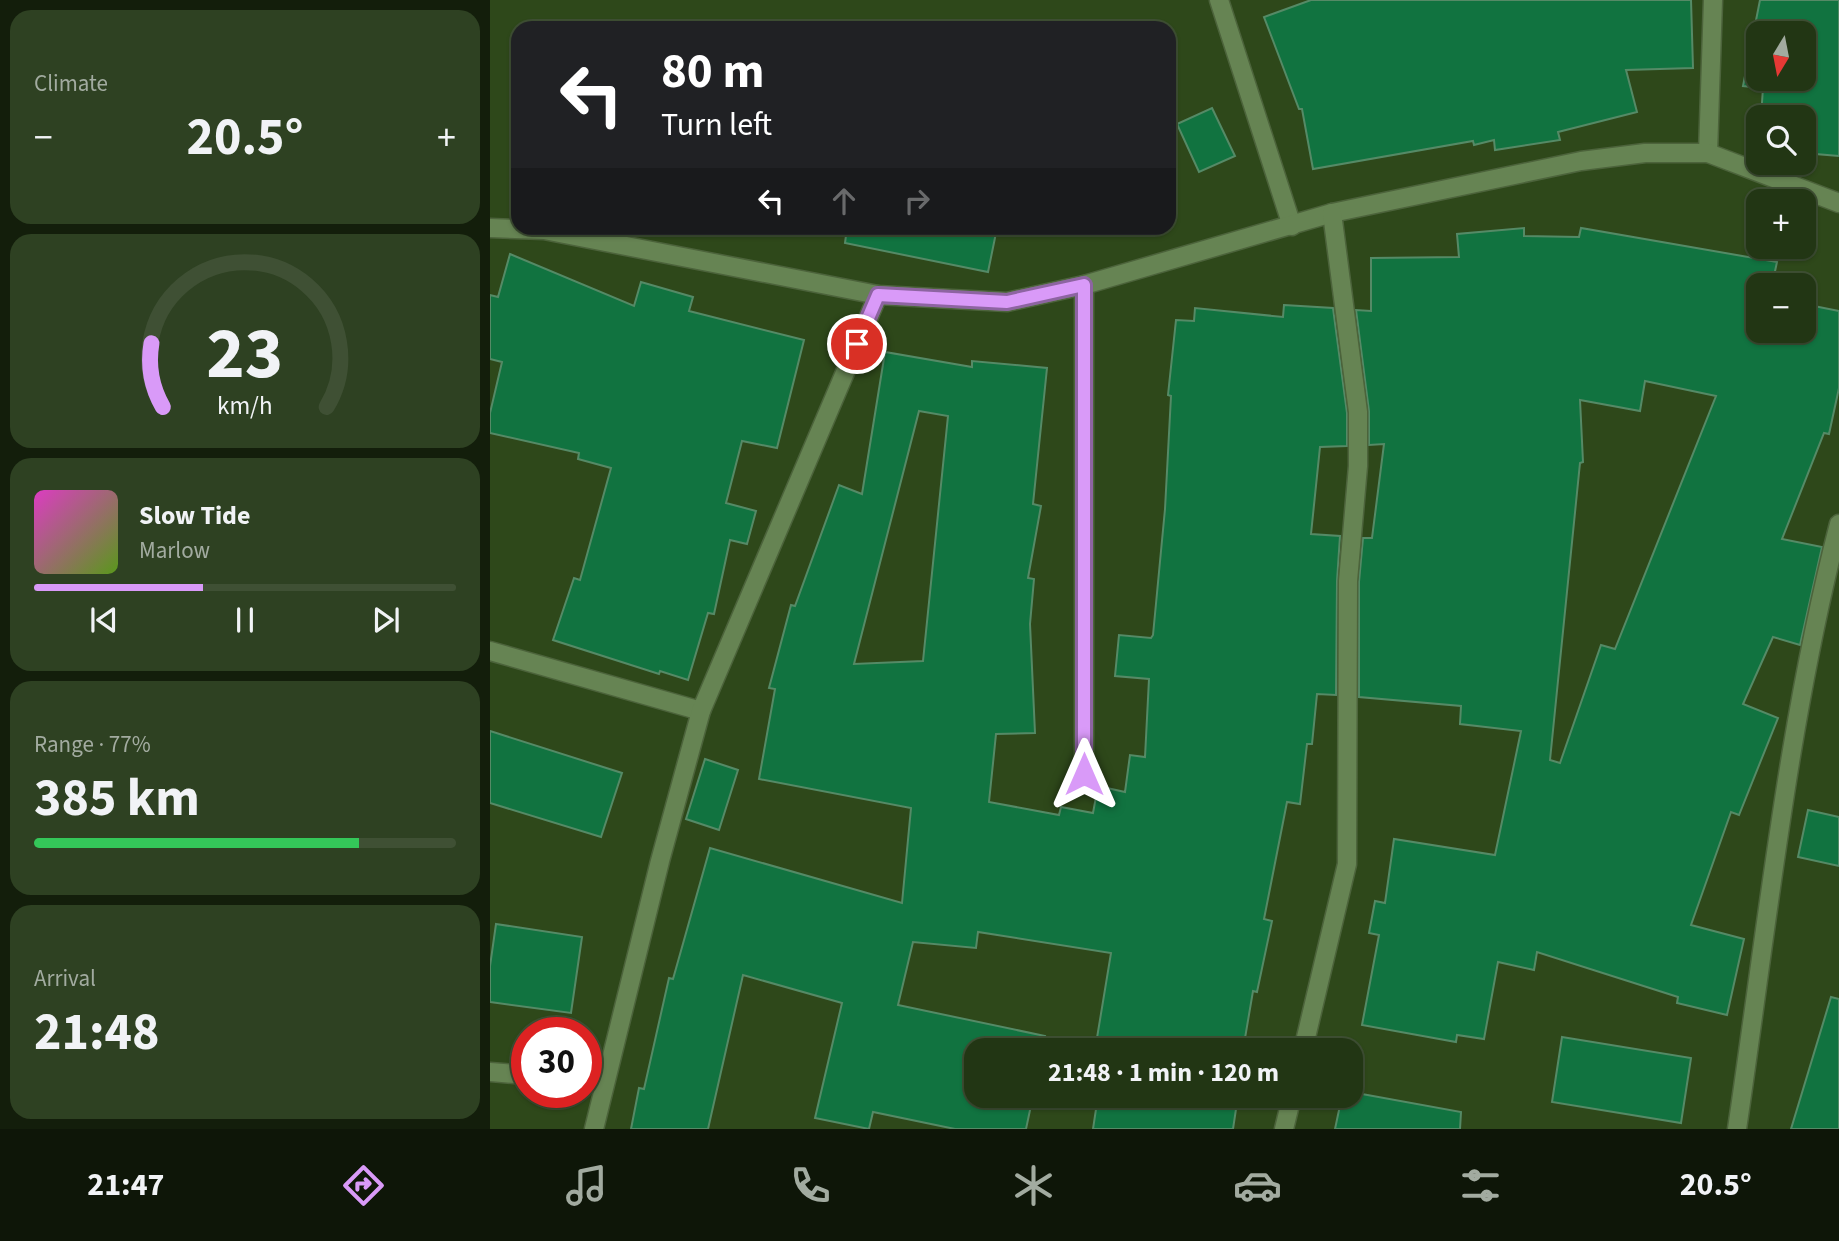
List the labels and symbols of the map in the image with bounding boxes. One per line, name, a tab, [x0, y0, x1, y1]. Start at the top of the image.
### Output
north arrow	[1746, 21, 1816, 91]
pin	[827, 314, 887, 374]
position arrow	[1047, 737, 1121, 811]
speed limit sign: 30	[511, 1017, 602, 1108]

